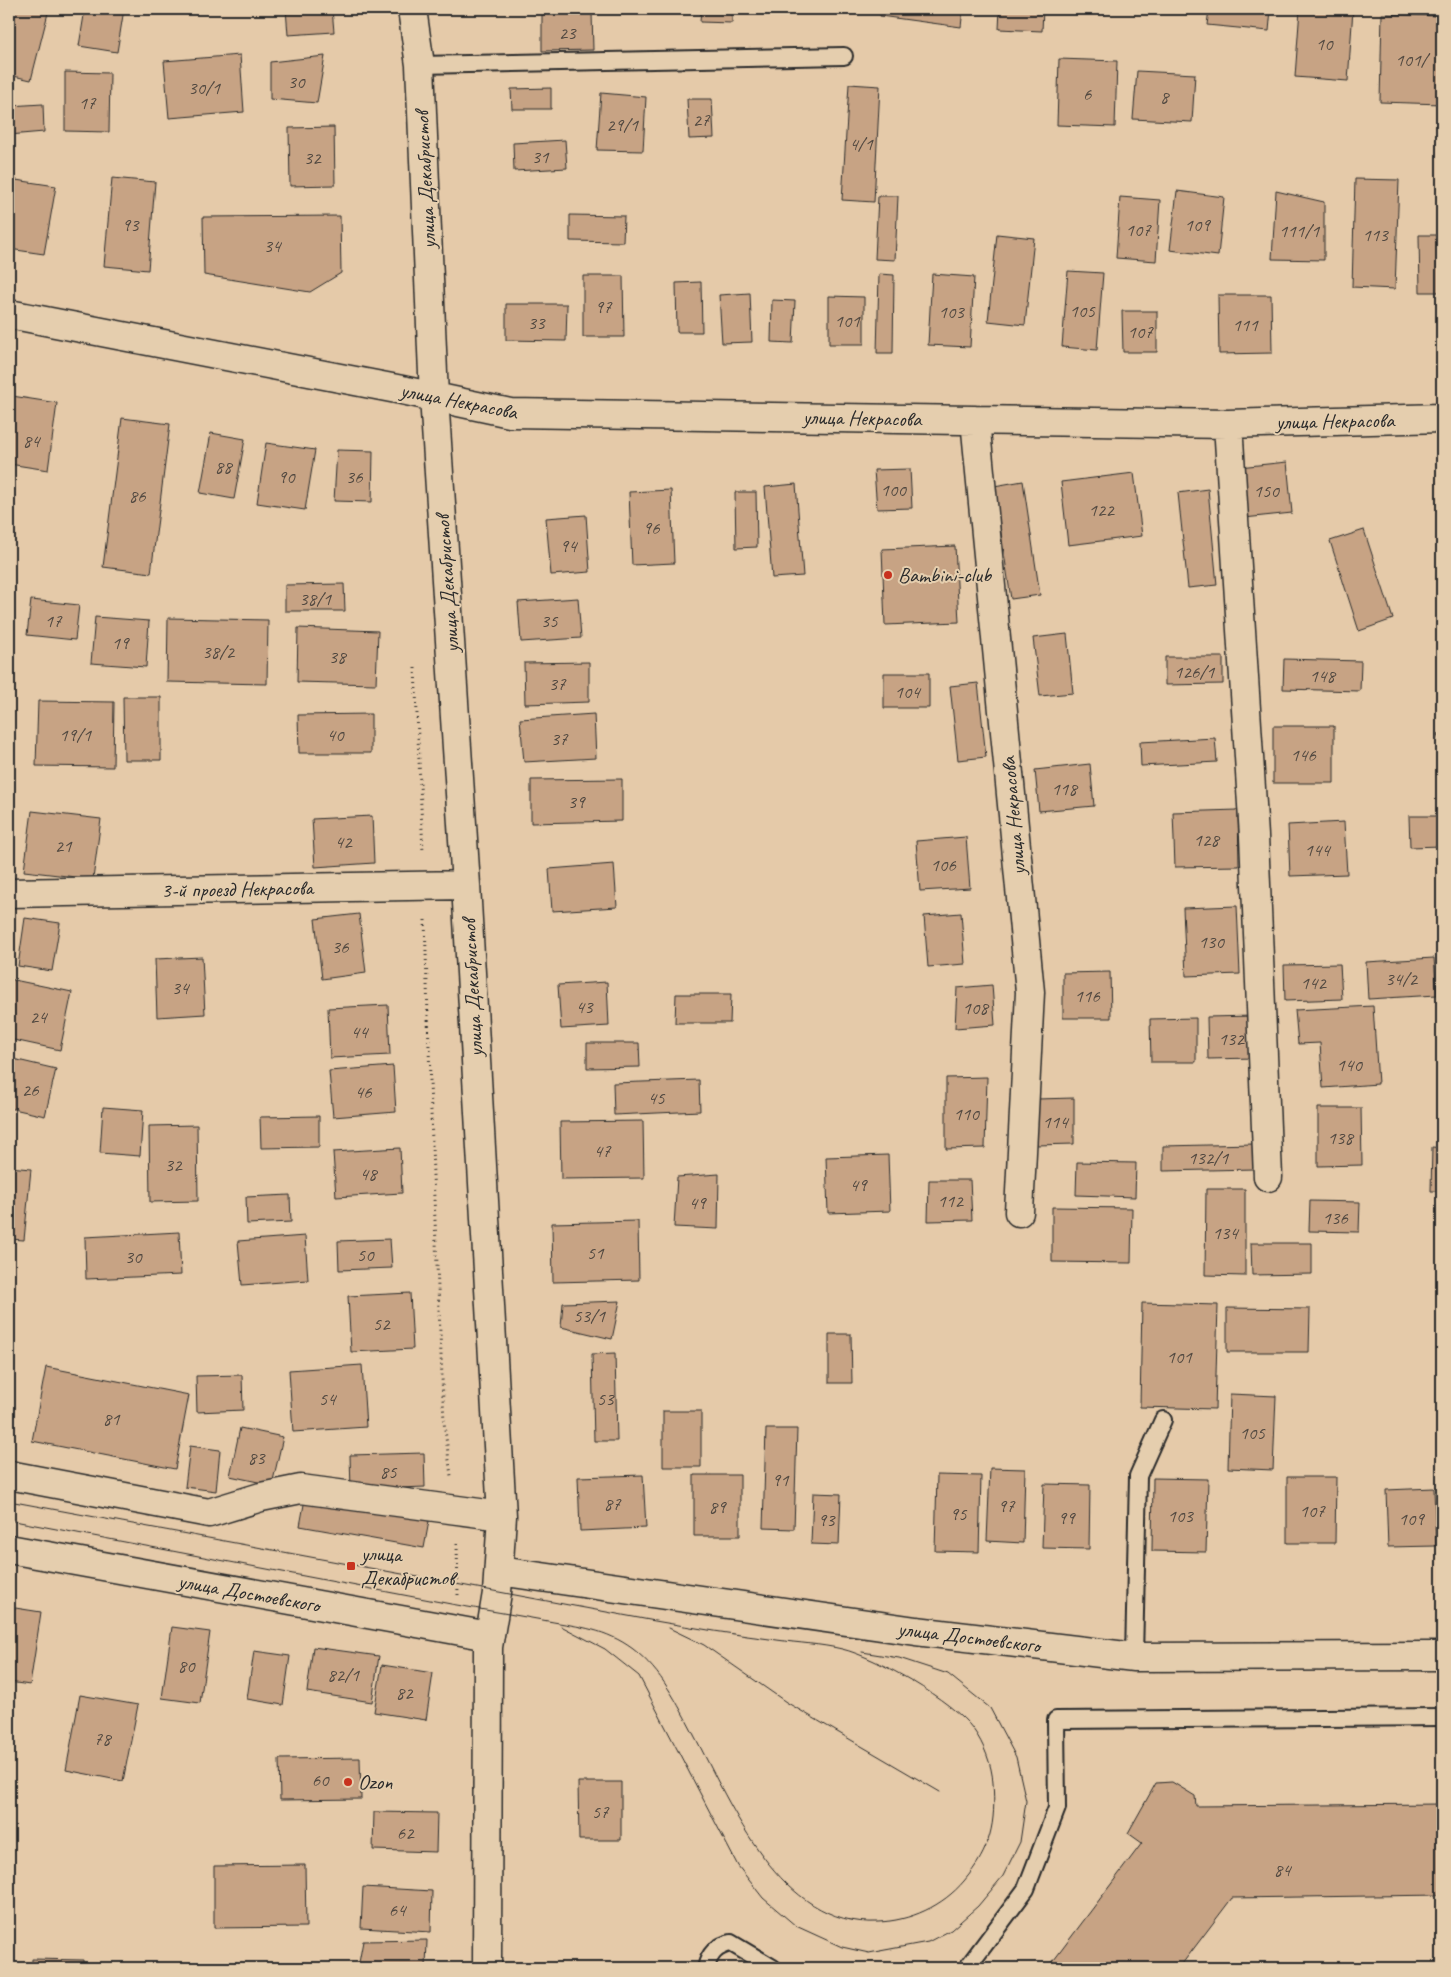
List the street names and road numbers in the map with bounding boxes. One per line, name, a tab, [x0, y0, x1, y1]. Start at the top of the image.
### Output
street label: улица Декабристов	[408, 107, 442, 251]
street label: улица Некрасова	[396, 377, 521, 425]
street label: улица Некрасова	[801, 404, 923, 432]
street label: улица Некрасова	[1274, 407, 1396, 435]
street label: улица Декабристов	[429, 510, 465, 656]
street label: улица Некрасова	[995, 754, 1031, 878]
street label: 3-й проезд Некрасова	[161, 875, 316, 903]
street label: улица Декабристов	[455, 915, 489, 1059]
street label: улица Достоевского	[174, 1567, 324, 1619]
street label: улица Достоевского	[894, 1615, 1044, 1659]

